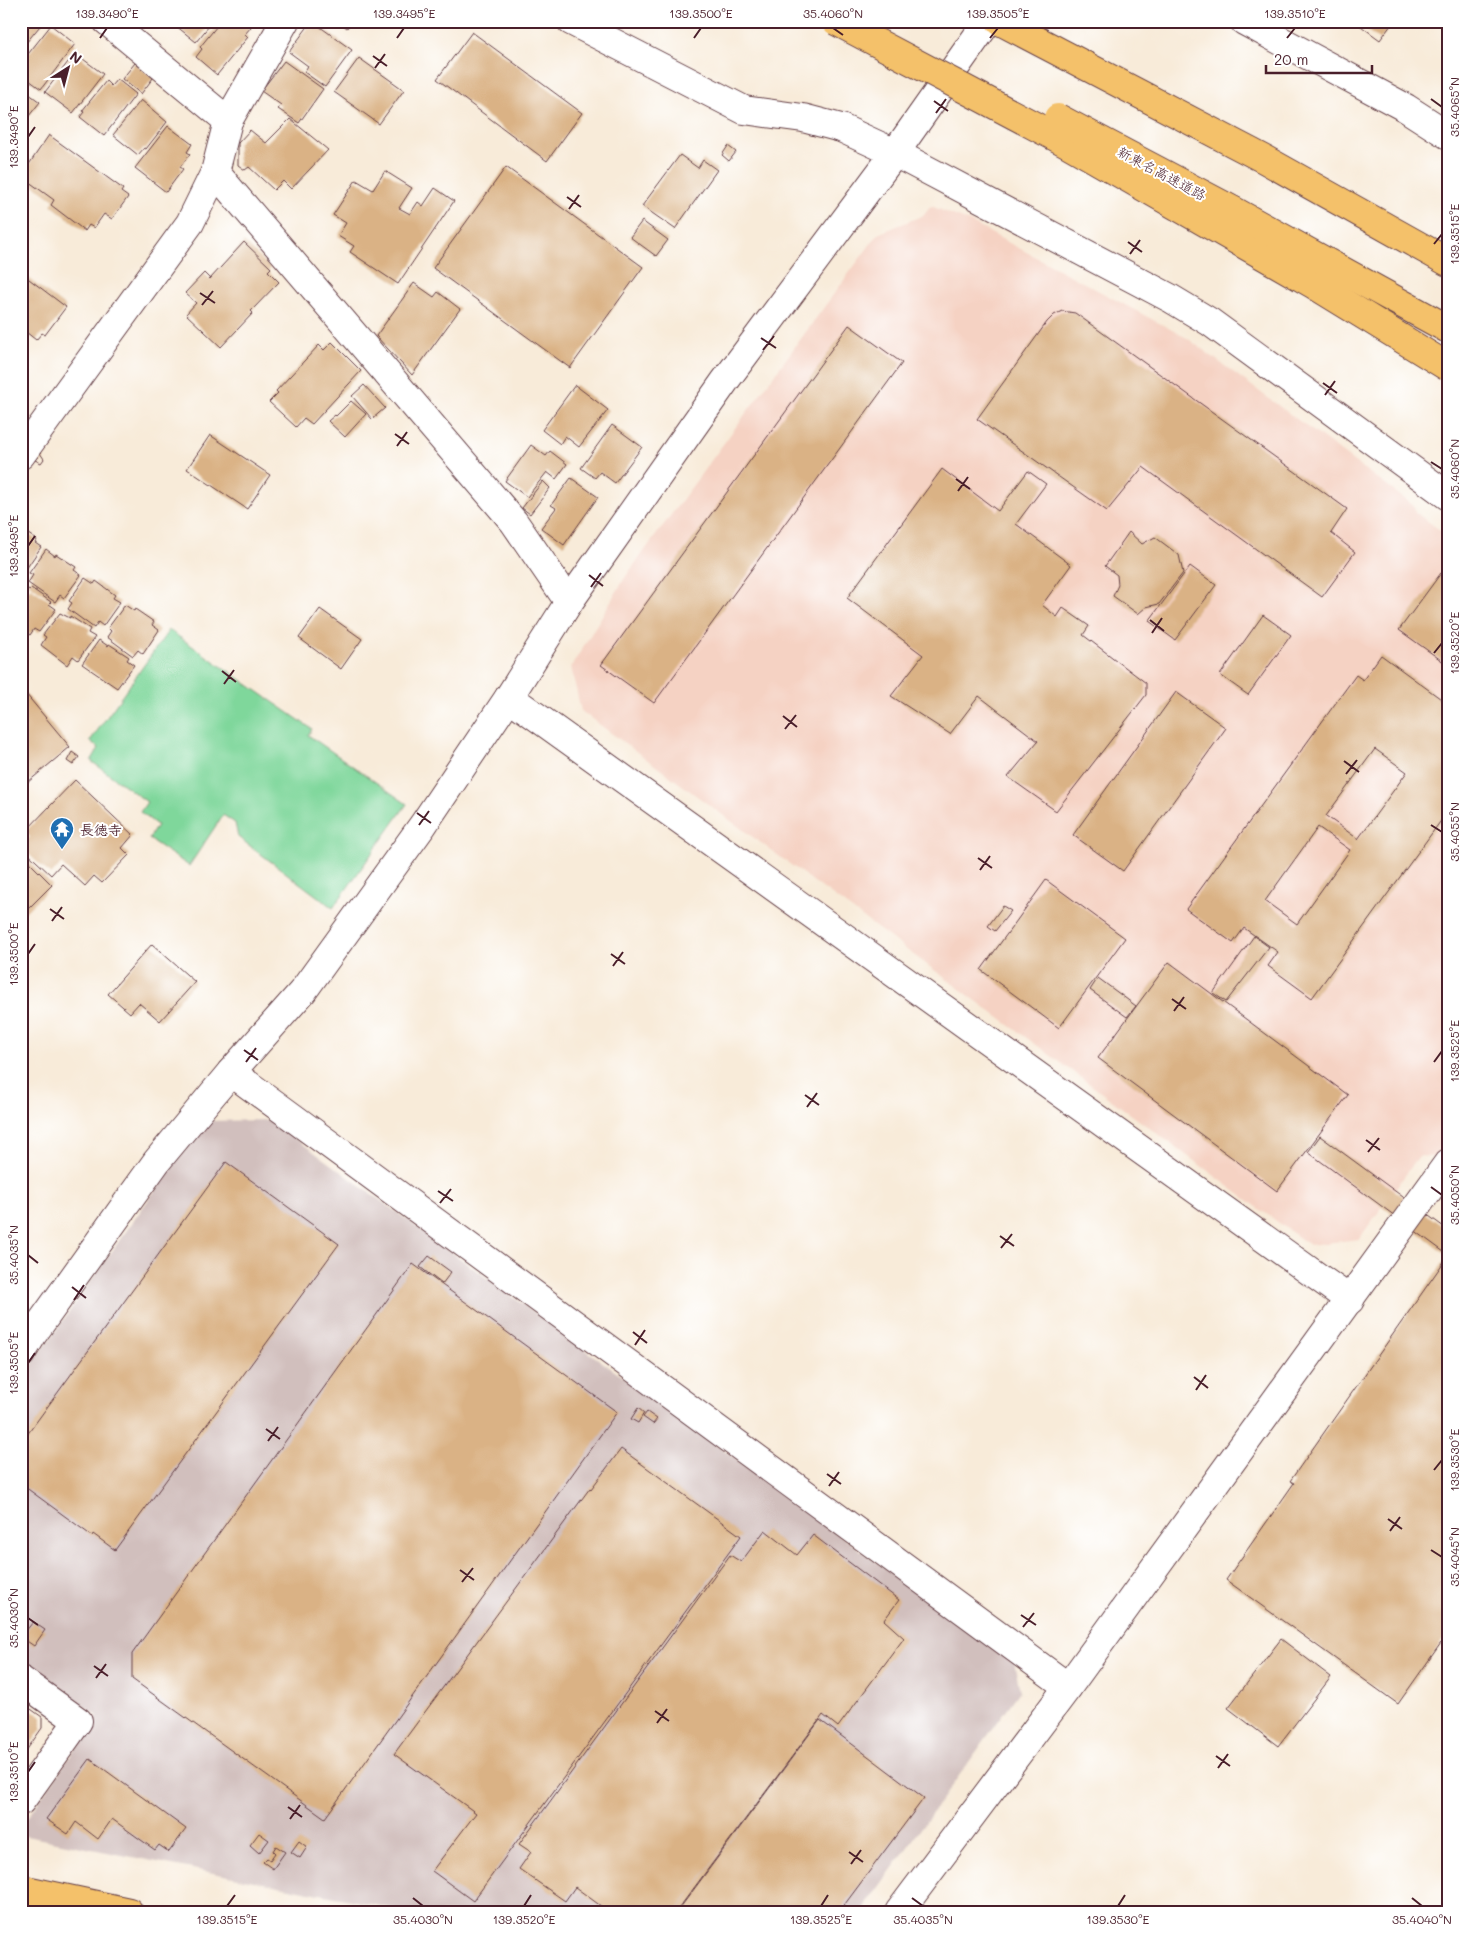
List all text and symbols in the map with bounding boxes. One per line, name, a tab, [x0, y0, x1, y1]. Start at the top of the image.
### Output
text: 139.3490°E	[75, 5, 139, 21]
text: 139.3495°E	[373, 5, 435, 21]
text: 139.3500°E	[669, 5, 733, 21]
text: 35.4060°N	[803, 5, 863, 21]
text: 139.3505°E	[967, 5, 1030, 21]
text: 139.3510°E	[1264, 5, 1326, 21]
north arrow	[42, 42, 92, 92]
scale bar	[1266, 42, 1373, 74]
text: N	[66, 46, 86, 68]
text: 20 m	[1274, 49, 1308, 69]
text: 35.4065°N	[1446, 77, 1462, 137]
text: 139.3490°E	[5, 105, 21, 169]
street label: 新東名高速道路	[1114, 142, 1210, 204]
text: 139.3515°E	[1446, 203, 1462, 264]
text: 35.4060°N	[1446, 439, 1462, 499]
text: 139.3495°E	[5, 515, 21, 577]
text: 139.3520°E	[1446, 612, 1462, 674]
text: 35.4055°N	[1446, 802, 1462, 862]
temple icon: 長徳寺	[49, 816, 75, 850]
place label: 長徳寺	[80, 820, 122, 839]
text: 139.3500°E	[5, 922, 21, 986]
text: 139.3525°E	[1446, 1020, 1462, 1082]
text: 35.4050°N	[1446, 1165, 1462, 1225]
text: 35.4035°N	[5, 1225, 21, 1285]
text: 139.3505°E	[5, 1331, 21, 1394]
text: 139.3530°E	[1446, 1428, 1462, 1492]
text: 35.4045°N	[1446, 1527, 1462, 1587]
text: 35.4030°N	[5, 1588, 21, 1648]
text: 139.3510°E	[5, 1741, 21, 1803]
text: 139.3515°E	[197, 1911, 258, 1927]
text: 35.4030°N	[393, 1911, 453, 1927]
text: 139.3520°E	[493, 1911, 555, 1927]
text: 139.3525°E	[790, 1911, 852, 1927]
text: 35.4035°N	[893, 1911, 953, 1927]
text: 139.3530°E	[1086, 1911, 1150, 1927]
text: 35.4040°N	[1392, 1911, 1452, 1927]

